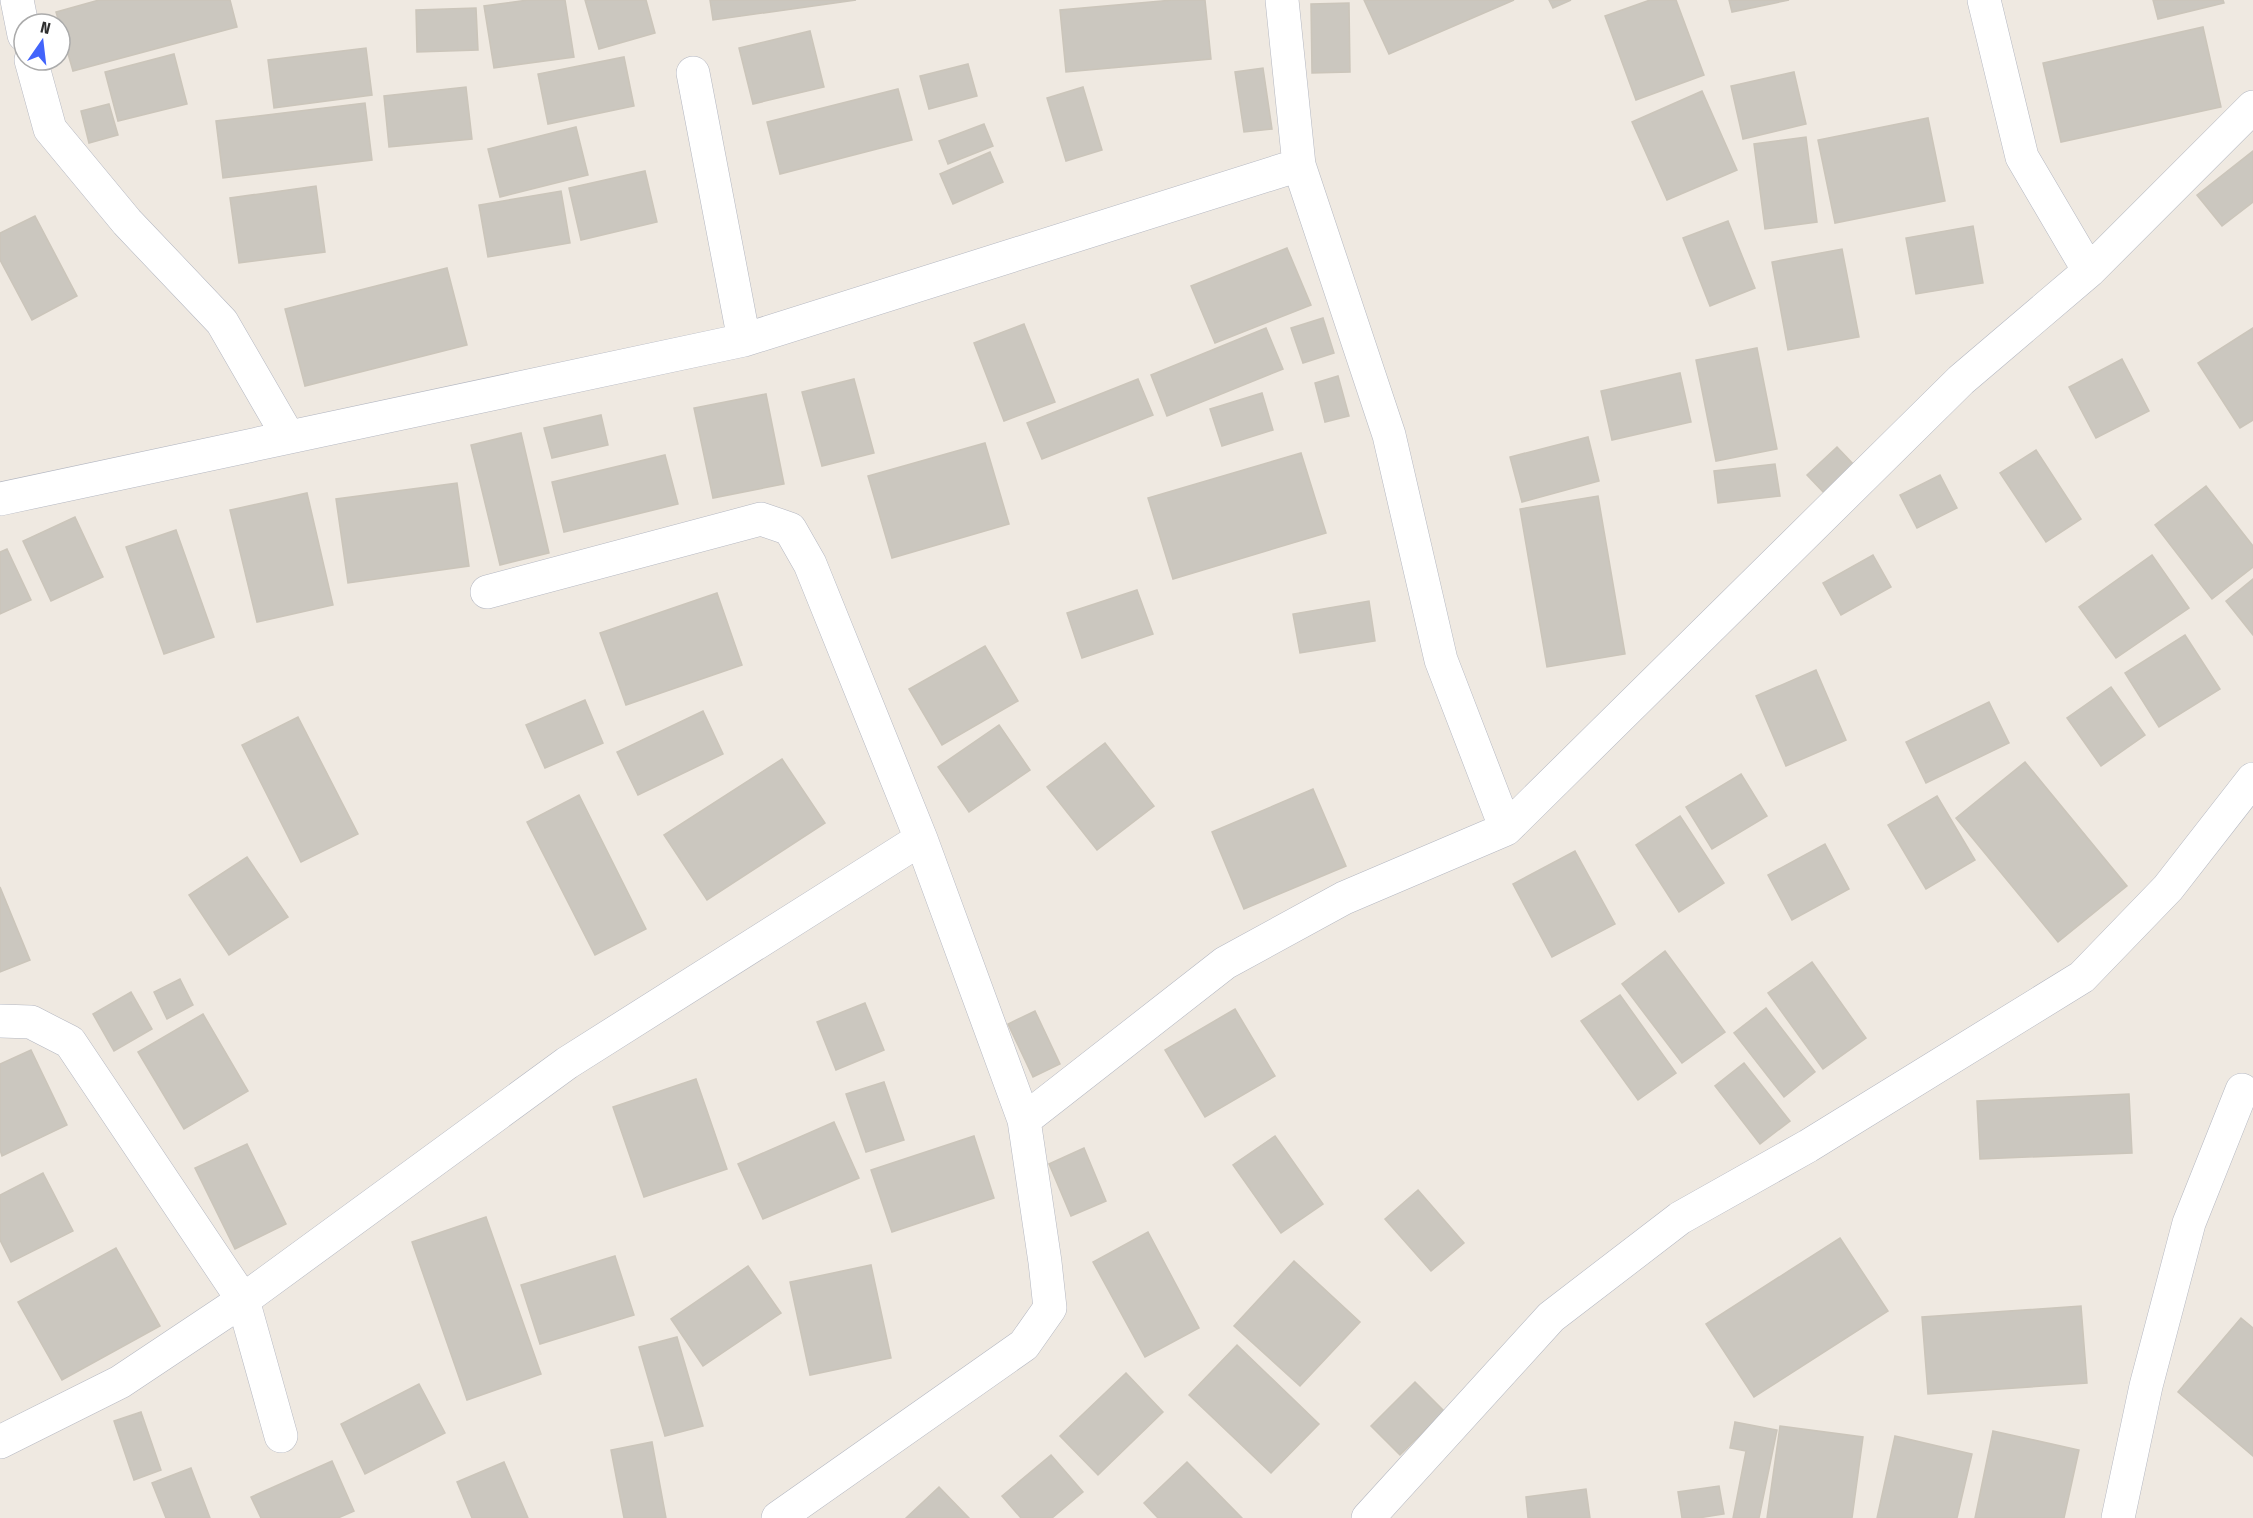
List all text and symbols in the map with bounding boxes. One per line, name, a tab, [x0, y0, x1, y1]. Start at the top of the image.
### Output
north arrow	[12, 12, 72, 72]
text: N	[39, 18, 52, 38]

